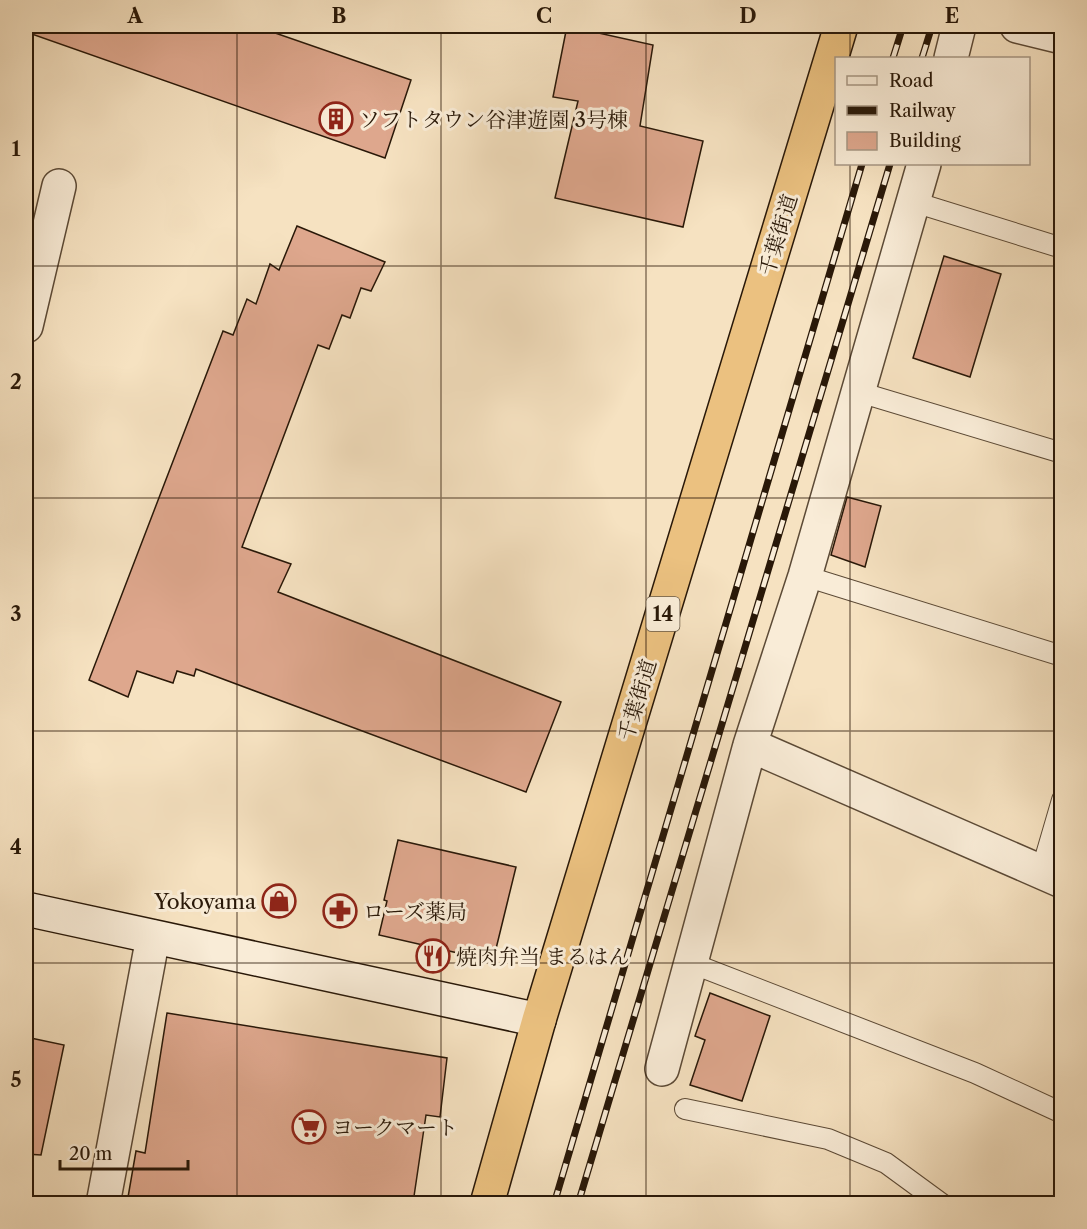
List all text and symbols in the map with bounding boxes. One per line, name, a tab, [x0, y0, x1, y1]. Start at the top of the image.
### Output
text: A	[126, 4, 143, 28]
text: B	[332, 4, 347, 28]
text: C	[536, 4, 552, 28]
text: D	[739, 4, 757, 28]
text: E	[945, 4, 959, 28]
legend	[835, 57, 1030, 165]
text: Road	[889, 70, 934, 92]
text: Railway	[889, 100, 957, 122]
building icon: ソフトタウン谷津遊園 3号棟	[318, 101, 354, 137]
place label: ソフトタウン谷津遊園 3号棟	[359, 107, 628, 132]
text: Building	[889, 130, 961, 152]
text: 1	[12, 137, 21, 161]
street label: 千葉街道	[754, 191, 802, 279]
text: 2	[10, 370, 22, 394]
road number: 14	[646, 597, 680, 631]
text: 3	[10, 602, 22, 626]
street label: 千葉街道	[613, 656, 661, 744]
text: 4	[10, 835, 22, 859]
shop icon: Yokoyama	[261, 883, 297, 919]
place label: Yokoyama	[153, 889, 257, 914]
pharmacy icon: ローズ薬局	[322, 893, 358, 929]
place label: ローズ薬局	[363, 899, 467, 924]
restaurant icon: 焼肉弁当 まるはん	[415, 938, 451, 974]
place label: 焼肉弁当 まるはん	[456, 944, 630, 969]
text: 5	[10, 1068, 22, 1092]
supermarket icon: ヨークマート	[291, 1109, 327, 1145]
place label: ヨークマート	[332, 1115, 458, 1140]
scale bar	[60, 1133, 188, 1171]
text: 20 m	[69, 1143, 113, 1165]

